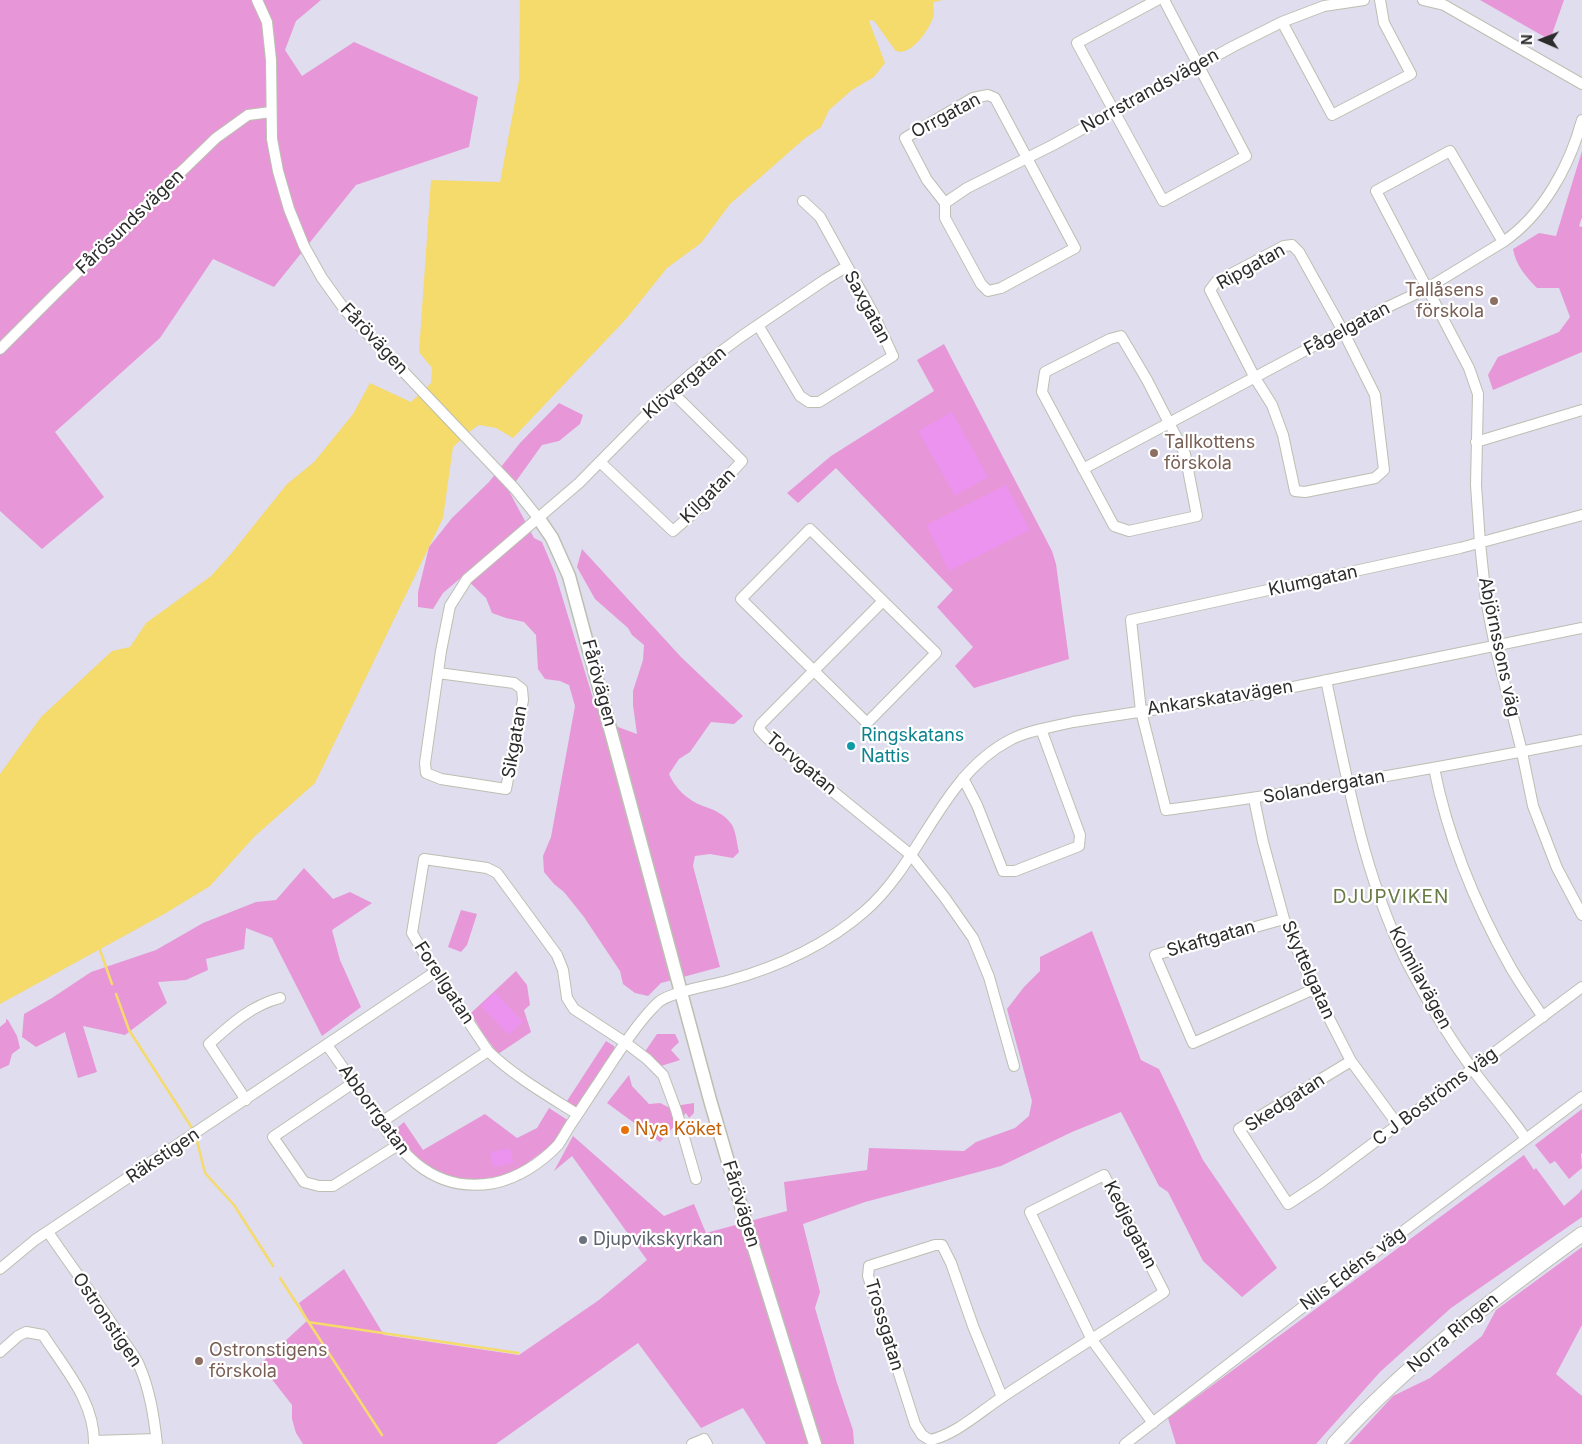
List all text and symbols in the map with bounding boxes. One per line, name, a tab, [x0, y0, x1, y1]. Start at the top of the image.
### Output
north arrow	[1517, 15, 1567, 65]
text: N	[1518, 34, 1535, 45]
street label: Norrstrandsvägen	[1077, 44, 1223, 138]
street label: Orrgatan	[908, 89, 984, 143]
street label: Fårösundsvägen	[72, 165, 188, 279]
street label: Ripgatan	[1213, 239, 1289, 295]
street label: Saxgatan	[839, 267, 895, 347]
place label: Tallåsens förskola	[1405, 280, 1484, 322]
marker: Tallåsens förskola	[1488, 295, 1500, 307]
street label: Fågelgatan	[1300, 297, 1394, 361]
street label: Fårövägen	[336, 299, 412, 379]
street label: Klövergatan	[639, 342, 731, 424]
place label: Tallkottens förskola	[1164, 432, 1255, 474]
marker: Tallkottens förskola	[1148, 447, 1160, 459]
street label: Kilgatan	[676, 464, 740, 528]
street label: Klumgatan	[1266, 561, 1360, 601]
street label: Abjörnssons väg	[1474, 575, 1524, 719]
street label: Fårövägen	[577, 637, 621, 729]
street label: Ankarskatavägen	[1146, 676, 1294, 720]
street label: Sikgatan	[498, 704, 532, 780]
place label: Ringskatans Nattis	[861, 725, 964, 768]
street label: Torvgatan	[761, 728, 841, 800]
marker: Ringskatans Nattis	[845, 740, 857, 752]
street label: Solandergatan	[1261, 766, 1387, 808]
district label: DJUPVIKEN	[1332, 886, 1450, 908]
street label: Skaftgatan	[1164, 916, 1258, 962]
street label: Skyttelgatan	[1277, 917, 1339, 1023]
street label: Kolmilavägen	[1384, 923, 1456, 1033]
street label: Forellgatan	[409, 938, 479, 1028]
street label: C J Boströms väg	[1368, 1043, 1502, 1151]
street label: Abborrgatan	[334, 1061, 414, 1159]
street label: Skedgatan	[1241, 1069, 1329, 1137]
place label: Nya Köket	[635, 1119, 722, 1141]
street label: Räkstigen	[122, 1124, 204, 1188]
marker: Nya Köket	[619, 1124, 631, 1136]
street label: Fårövägen	[718, 1158, 764, 1250]
street label: Kedjegatan	[1099, 1177, 1161, 1273]
street label: Nils Edéns väg	[1296, 1223, 1410, 1315]
place label: Djupvikskyrkan	[593, 1229, 723, 1251]
marker: Djupvikskyrkan	[577, 1234, 589, 1246]
street label: Ostronstigen	[68, 1269, 146, 1371]
street label: Trossgatan	[860, 1277, 908, 1373]
street label: Norra Ringen	[1403, 1289, 1503, 1377]
place label: Ostronstigens förskola	[209, 1340, 327, 1382]
marker: Ostronstigens förskola	[193, 1355, 205, 1367]

